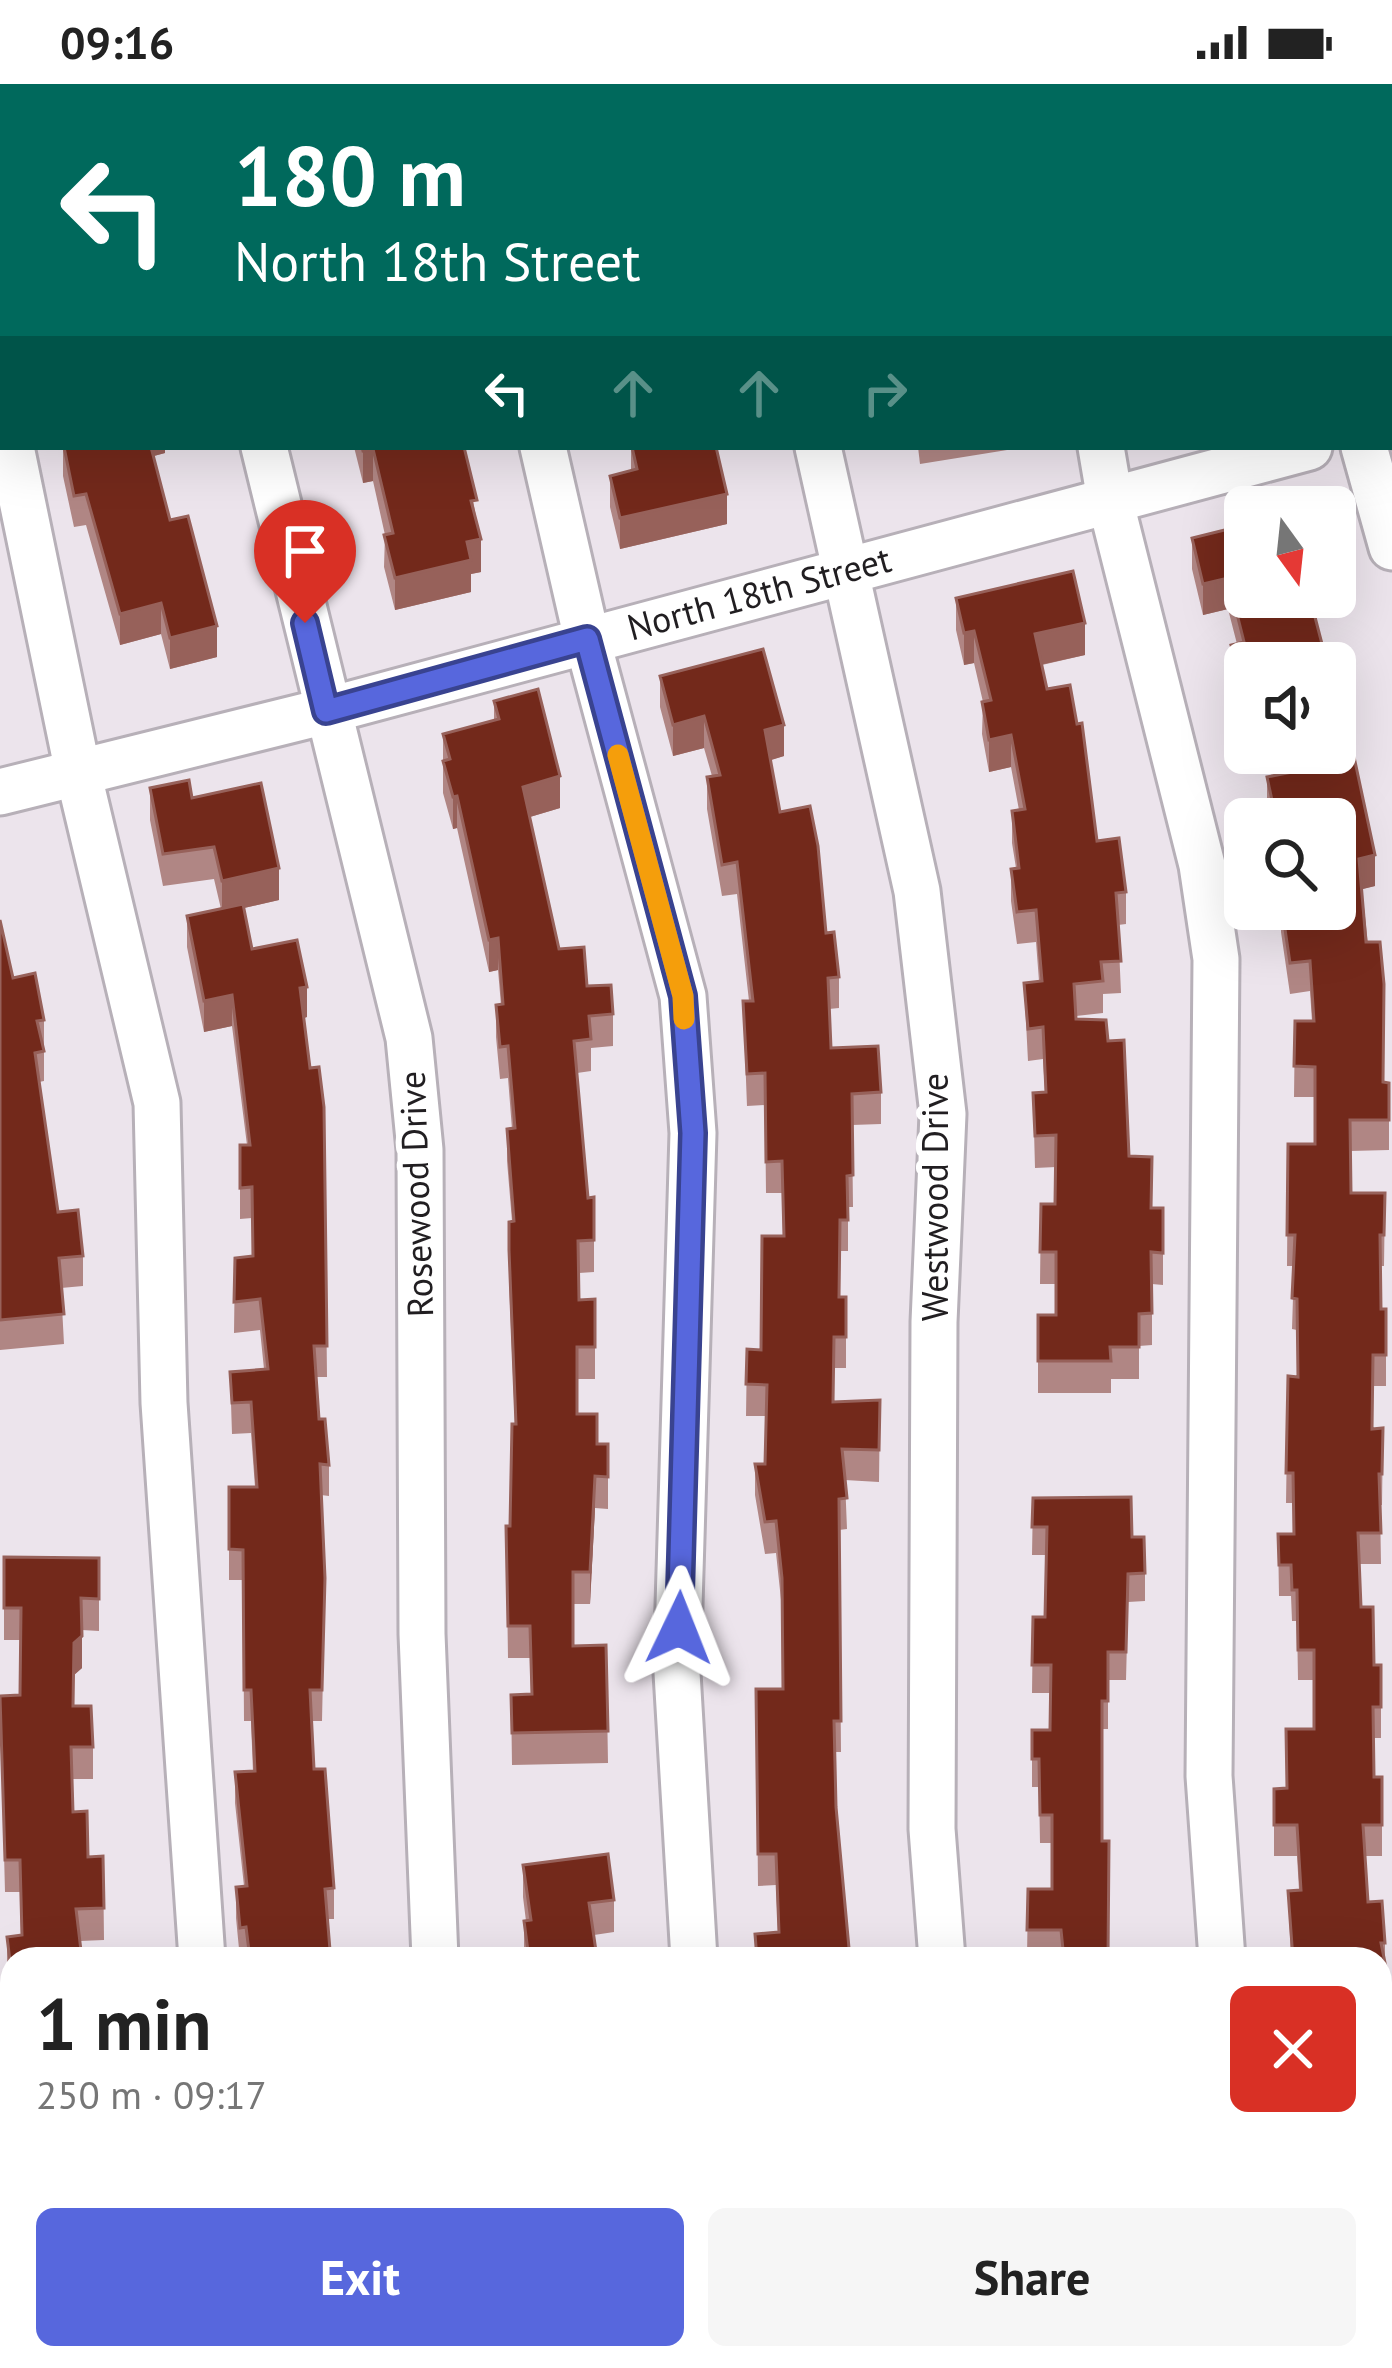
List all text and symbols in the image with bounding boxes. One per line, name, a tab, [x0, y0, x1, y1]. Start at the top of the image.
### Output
text: 09:16	[60, 13, 174, 71]
text: 180 m	[234, 120, 466, 229]
icon: left	[36, 132, 192, 288]
text: North 18th Street	[234, 226, 641, 296]
icon: left	[474, 360, 540, 426]
icon: ahead	[600, 360, 666, 426]
icon: ahead	[726, 360, 792, 426]
icon: right	[852, 360, 918, 426]
north arrow	[1224, 486, 1356, 618]
map controls	[1224, 486, 1356, 930]
pin	[254, 500, 356, 623]
icon: arrive	[272, 518, 338, 584]
street label: North 18th Street	[622, 535, 896, 650]
button: sound	[1224, 642, 1356, 774]
button: search	[1224, 798, 1356, 930]
street label: Rosewood Drive	[388, 1070, 443, 1318]
street label: Westwood Drive	[911, 1073, 958, 1321]
position arrow	[616, 1565, 742, 1691]
text: 1 min	[36, 1977, 212, 2070]
button: close	[1230, 1986, 1356, 2112]
text: 250 m · 09:17	[36, 2069, 267, 2120]
button: Exit	[36, 2208, 684, 2346]
button: Share	[708, 2208, 1356, 2346]

